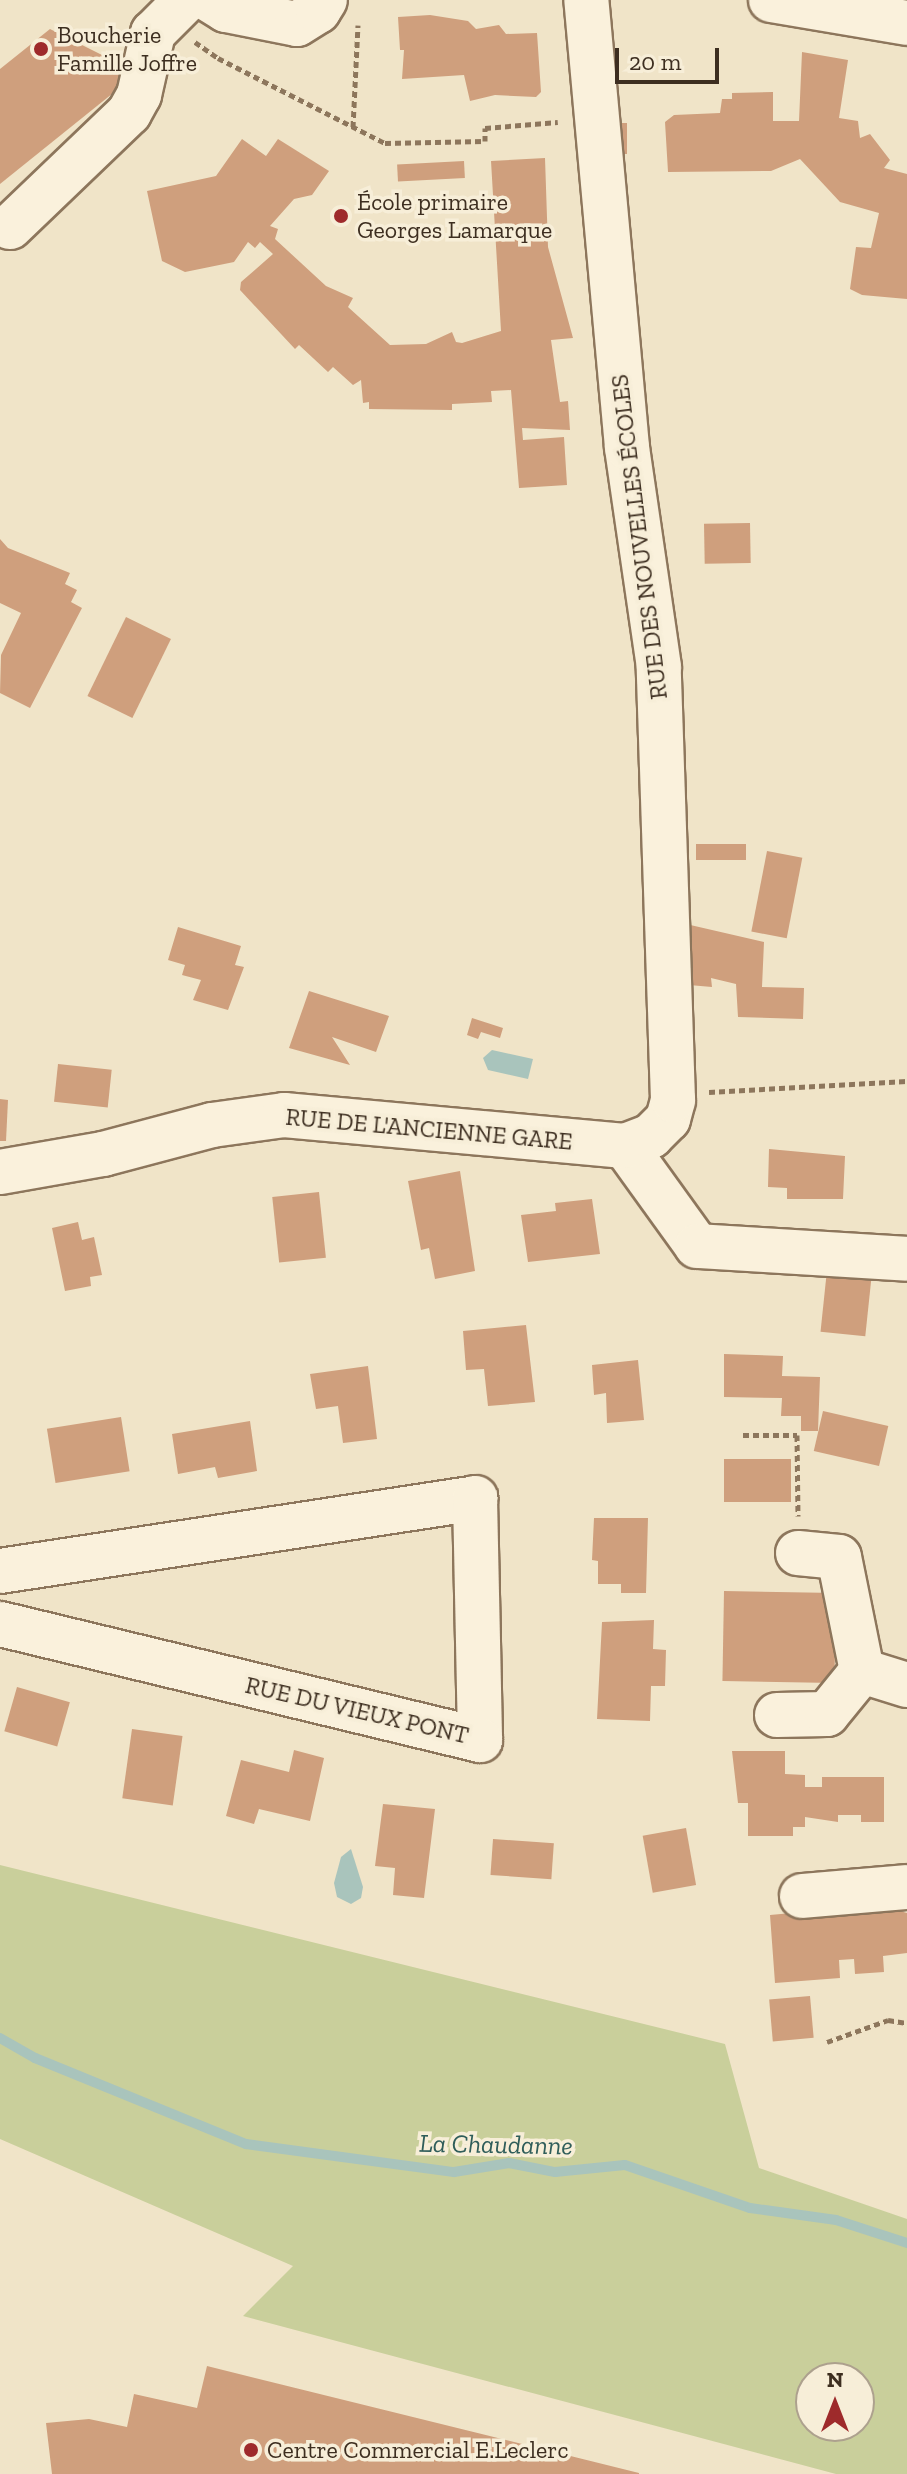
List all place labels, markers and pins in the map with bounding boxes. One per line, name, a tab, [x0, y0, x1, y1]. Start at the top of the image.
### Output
place label: Boucherie Famille Joffre	[57, 21, 197, 77]
marker: Boucherie Famille Joffre	[32, 40, 50, 58]
place label: École primaire Georges Lamarque	[357, 188, 552, 244]
marker: École primaire Georges Lamarque	[332, 207, 350, 225]
place label: Centre Commercial E.Leclerc	[267, 2436, 569, 2464]
marker: Centre Commercial E.Leclerc	[242, 2441, 260, 2459]

